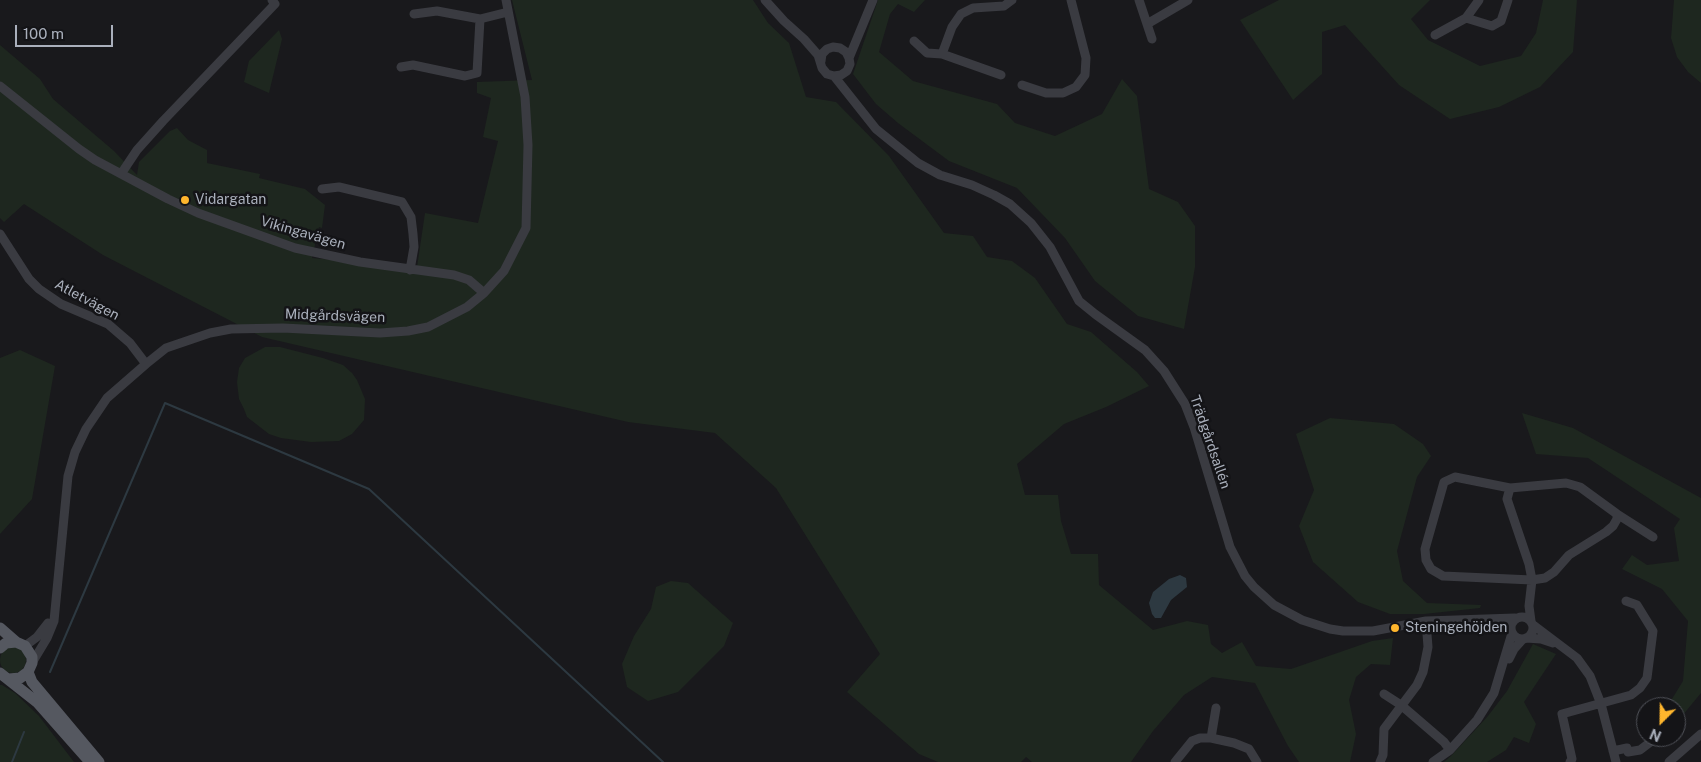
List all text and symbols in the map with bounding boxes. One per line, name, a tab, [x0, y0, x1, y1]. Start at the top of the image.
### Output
scale bar	[18, 15, 115, 47]
text: 100 m	[23, 25, 64, 42]
place label: Vidargatan	[195, 192, 266, 208]
marker: Vidargatan	[179, 194, 191, 206]
street label: Vikingavägen	[259, 213, 347, 253]
street label: Atletvägen	[52, 276, 122, 324]
street label: Midgårdsvägen	[285, 306, 385, 326]
street label: Trädgårdsallén	[1186, 393, 1234, 491]
place label: Steningehöjden	[1405, 620, 1507, 636]
marker: Steningehöjden	[1389, 622, 1401, 634]
north arrow	[1636, 697, 1686, 747]
text: N	[1647, 725, 1664, 744]

